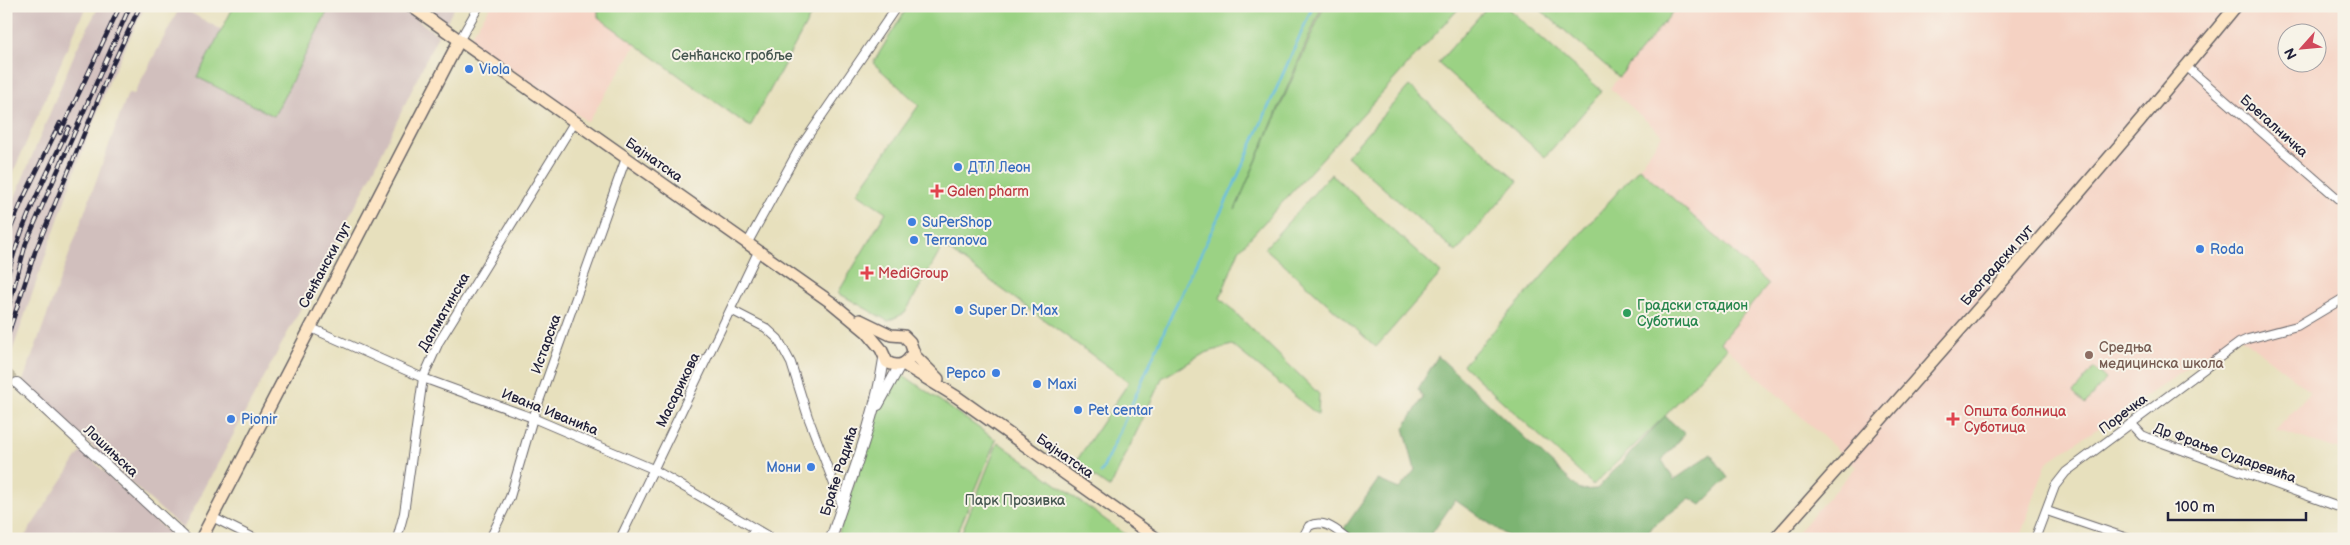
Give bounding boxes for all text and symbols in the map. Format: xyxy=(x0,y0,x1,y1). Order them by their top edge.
north arrow xyxy=(2278,22,2328,72)
text: N xyxy=(2281,45,2301,62)
park label: Сенћанско гробље xyxy=(671,47,793,64)
place label: Viola xyxy=(479,61,510,78)
marker: Viola xyxy=(463,63,475,75)
street label: Брегалничка xyxy=(2237,91,2312,161)
street label: Бајнатска xyxy=(622,134,686,186)
place label: ДТЛ Леон xyxy=(968,159,1031,176)
marker: ДТЛ Леон xyxy=(952,161,964,173)
place label: Galen pharm xyxy=(947,183,1029,200)
marker: Galen pharm xyxy=(931,185,943,197)
place label: SuPerShop xyxy=(922,214,992,231)
marker: SuPerShop xyxy=(906,216,918,228)
street label: Сенћански пут xyxy=(295,218,355,311)
street label: Београдски пут xyxy=(1957,221,2037,309)
place label: Terranova xyxy=(924,232,987,249)
marker: Terranova xyxy=(908,234,920,246)
place label: Roda xyxy=(2210,241,2244,258)
marker: Roda xyxy=(2194,243,2206,255)
place label: MediGroup xyxy=(878,265,949,282)
marker: MediGroup xyxy=(860,266,874,280)
street label: Далматинска xyxy=(415,269,474,354)
place label: Градски стадион Суботица xyxy=(1637,297,1748,330)
place label: Super Dr. Max xyxy=(969,302,1059,319)
marker: Super Dr. Max xyxy=(953,304,965,316)
marker: Градски стадион Суботица xyxy=(1621,307,1633,319)
street label: Истарска xyxy=(527,311,565,376)
place label: Средња медицинска школа xyxy=(2099,339,2225,372)
street label: Масарикова xyxy=(653,349,704,430)
marker: Средња медицинска школа xyxy=(2083,349,2095,361)
place label: Pepco xyxy=(946,365,986,382)
marker: Pepco xyxy=(990,367,1002,379)
place label: Maxi xyxy=(1047,376,1077,393)
marker: Maxi xyxy=(1031,378,1043,390)
street label: Ивана Иванића xyxy=(499,385,602,439)
street label: Поречка xyxy=(2095,390,2151,438)
place label: Pet centar xyxy=(1088,402,1154,419)
place label: Општа болница Суботица xyxy=(1964,403,2067,436)
marker: Pet centar xyxy=(1072,404,1084,416)
place label: Pionir xyxy=(241,411,278,428)
marker: Општа болница Суботица xyxy=(1946,412,1960,426)
marker: Pionir xyxy=(225,413,237,425)
street label: Др Фрање Сударевића xyxy=(2152,419,2299,487)
street label: Лошињска xyxy=(80,421,142,481)
street label: Браће Радића xyxy=(817,423,862,518)
street label: Бајнатска xyxy=(1033,430,1097,482)
place label: Мони xyxy=(766,459,801,476)
marker: Мони xyxy=(805,461,817,473)
scale bar xyxy=(2168,490,2305,522)
park label: Парк Прозивка xyxy=(965,492,1066,509)
text: 100 m xyxy=(2175,498,2215,517)

